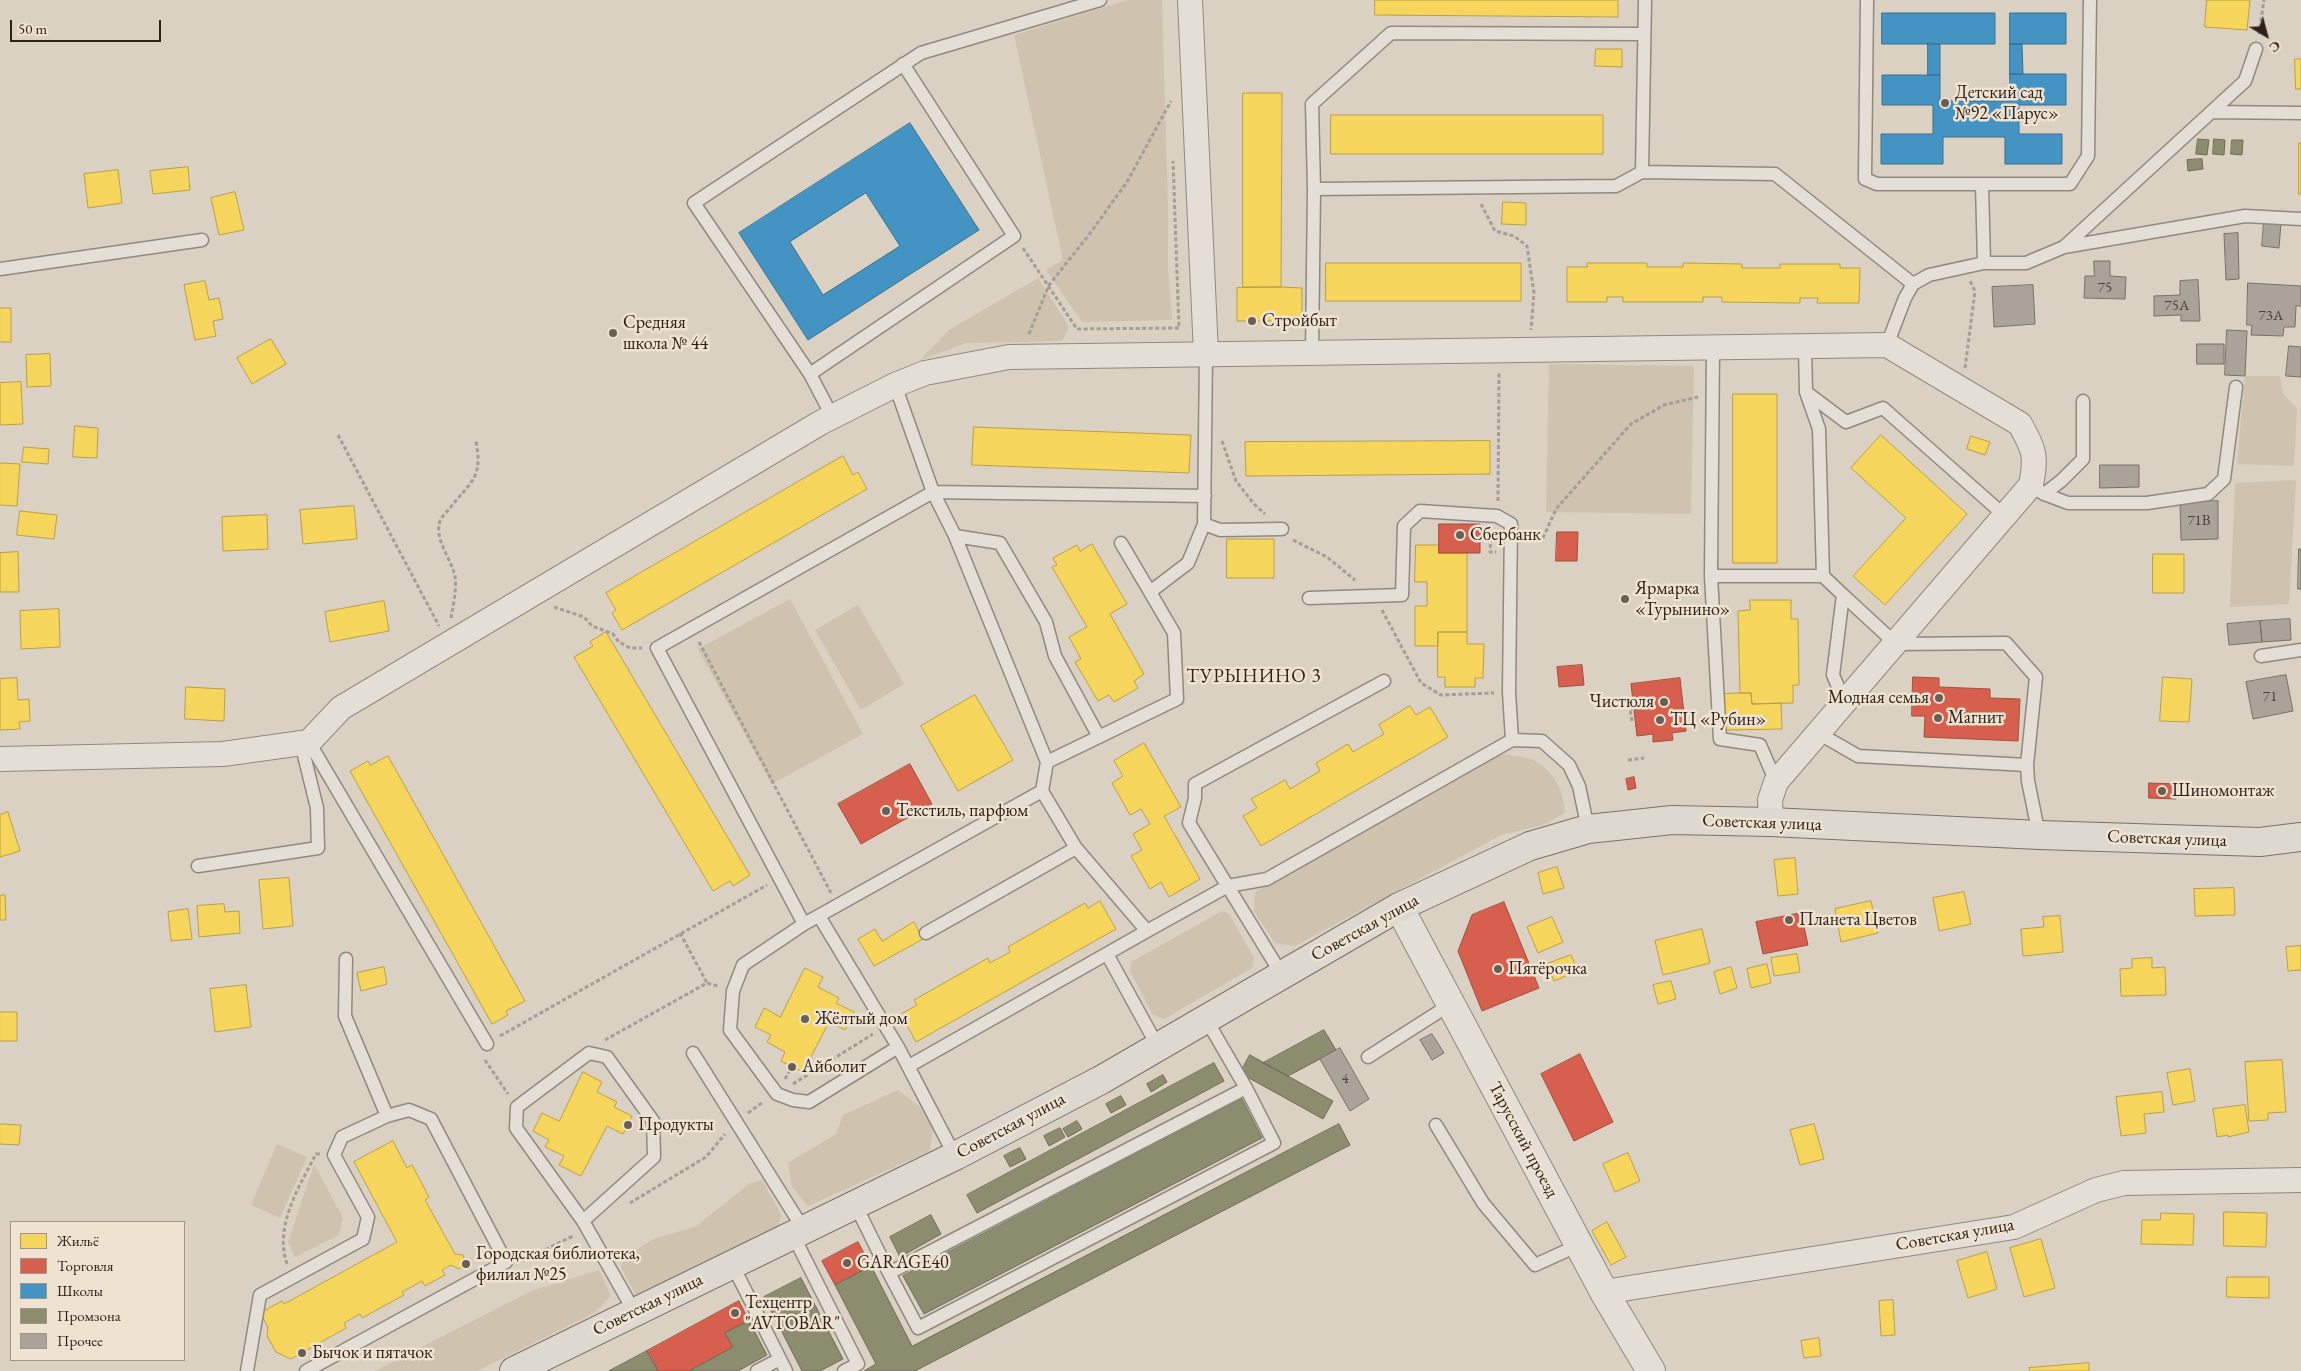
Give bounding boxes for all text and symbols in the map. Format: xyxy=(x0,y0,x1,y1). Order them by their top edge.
scale bar xyxy=(12,10,164,42)
north arrow xyxy=(2241,10,2291,60)
text: 50 m xyxy=(18,19,47,38)
text: С xyxy=(2266,37,2284,57)
place label: Детский сад №92 «Парус» xyxy=(1955,82,2059,125)
marker: Детский сад №92 «Парус» xyxy=(1939,97,1951,109)
house number: 75 xyxy=(2098,279,2112,297)
house number: 75А xyxy=(2165,297,2189,315)
house number: 73А xyxy=(2259,307,2283,325)
place label: Стройбыт xyxy=(1262,310,1337,332)
place label: Средняя школа № 44 xyxy=(623,312,708,354)
marker: Стройбыт xyxy=(1246,315,1258,327)
marker: Средняя школа № 44 xyxy=(607,327,619,339)
house number: 71В xyxy=(2187,512,2211,530)
place label: Сбербанк xyxy=(1470,524,1541,546)
marker: Сбербанк xyxy=(1454,529,1466,541)
place label: Ярмарка «Турынино» xyxy=(1635,578,1730,620)
marker: Ярмарка «Турынино» xyxy=(1619,593,1631,605)
district label: ТУРЫНИНО 3 xyxy=(1185,666,1323,688)
place label: Модная семья xyxy=(1828,687,1929,709)
house number: 71 xyxy=(2263,688,2277,706)
place label: Чистюля xyxy=(1589,691,1654,713)
marker: Модная семья xyxy=(1933,692,1945,704)
marker: Чистюля xyxy=(1658,696,1670,708)
place label: Магнит xyxy=(1948,707,2004,729)
place label: ТЦ «Рубин» xyxy=(1670,709,1766,731)
marker: Магнит xyxy=(1932,712,1944,724)
marker: ТЦ «Рубин» xyxy=(1654,714,1666,726)
place label: Шиномонтаж xyxy=(2172,780,2275,802)
marker: Шиномонтаж xyxy=(2156,785,2168,797)
place label: Текстиль, парфюм xyxy=(896,800,1028,822)
marker: Текстиль, парфюм xyxy=(880,805,892,817)
street label: Советская улица xyxy=(1702,810,1822,836)
street label: Советская улица xyxy=(2107,826,2227,852)
street label: Советская улица xyxy=(1307,889,1423,967)
place label: Планета Цветов xyxy=(1799,909,1917,931)
marker: Планета Цветов xyxy=(1783,914,1795,926)
place label: Пятёрочка xyxy=(1508,958,1587,980)
marker: Пятёрочка xyxy=(1492,963,1504,975)
place label: Жёлтый дом xyxy=(815,1008,908,1030)
marker: Жёлтый дом xyxy=(799,1013,811,1025)
place label: Айболит xyxy=(802,1056,866,1078)
marker: Айболит xyxy=(786,1061,798,1073)
house number: 4 xyxy=(1341,1070,1349,1088)
street label: Тарусский проезд xyxy=(1483,1078,1563,1202)
street label: Советская улица xyxy=(953,1088,1069,1164)
place label: Продукты xyxy=(638,1114,714,1136)
marker: Продукты xyxy=(622,1119,634,1131)
street label: Советская улица xyxy=(1894,1214,2016,1256)
legend xyxy=(10,1221,185,1361)
text: Жильё xyxy=(57,1231,99,1250)
place label: Городская библиотека, филиал №25 xyxy=(476,1243,640,1286)
place label: GARAGE40 xyxy=(857,1252,949,1274)
text: Торговля xyxy=(57,1256,113,1275)
marker: GARAGE40 xyxy=(841,1257,853,1269)
marker: Городская библиотека, филиал №25 xyxy=(460,1258,472,1270)
street label: Советская улица xyxy=(589,1269,707,1341)
text: Школы xyxy=(57,1281,103,1300)
place label: Техцентр "AVTOBAR" xyxy=(745,1292,840,1335)
text: Промзона xyxy=(57,1306,121,1325)
marker: Техцентр "AVTOBAR" xyxy=(729,1307,741,1319)
text: Прочее xyxy=(57,1331,103,1350)
place label: Бычок и пятачок xyxy=(312,1342,433,1364)
marker: Бычок и пятачок xyxy=(296,1347,308,1359)

